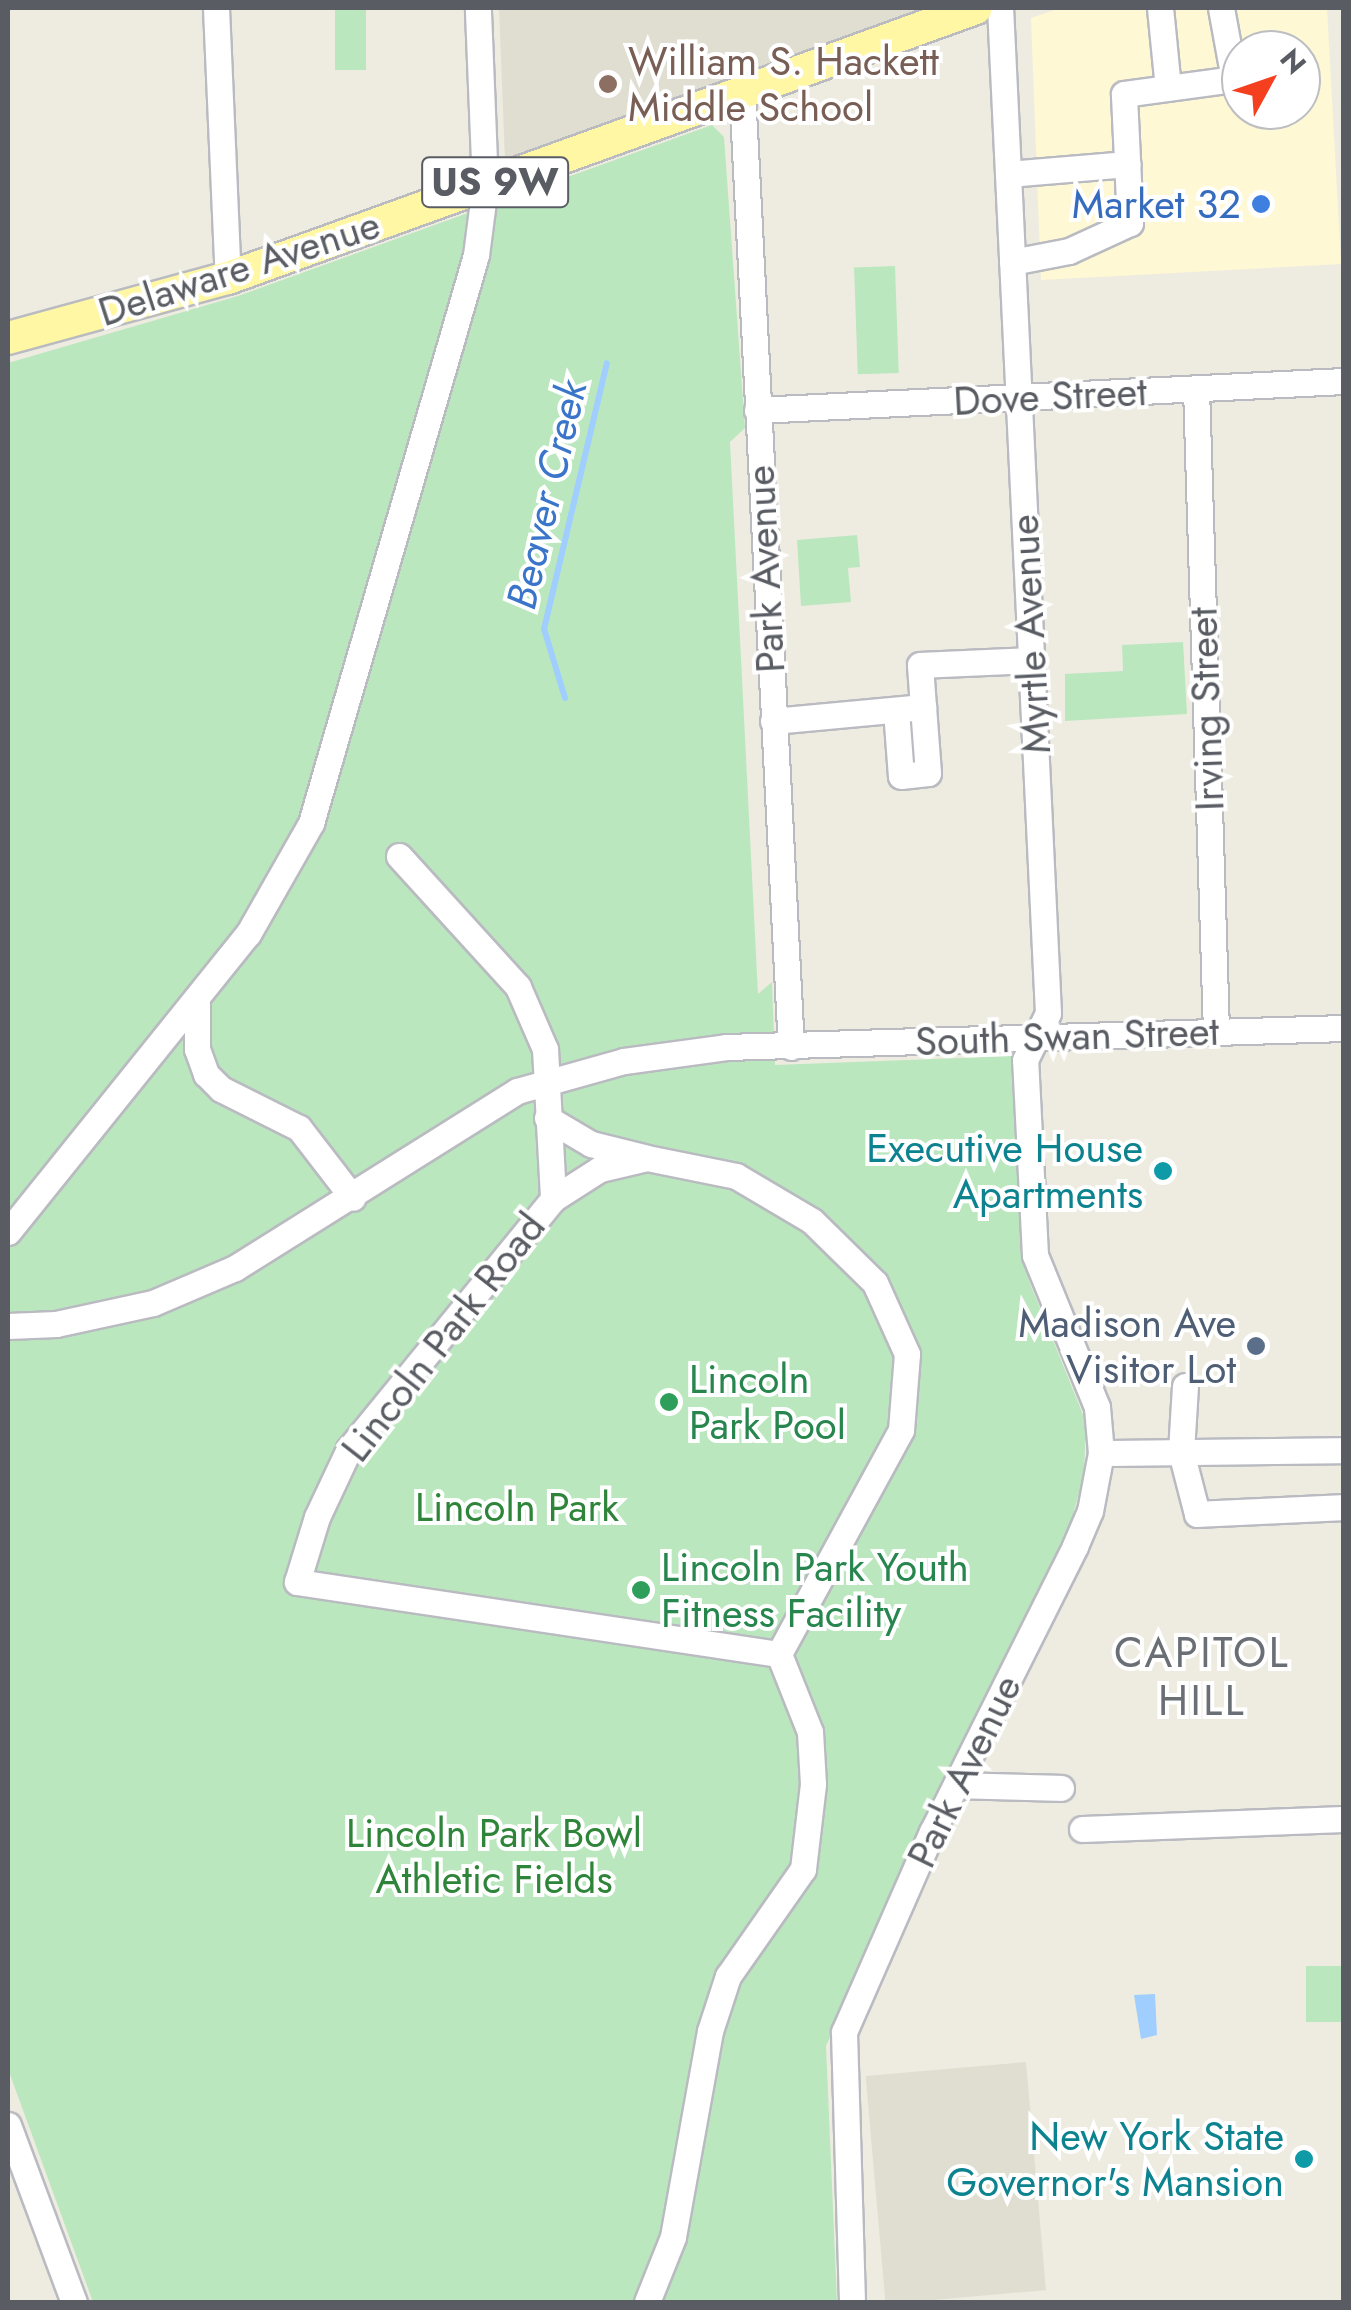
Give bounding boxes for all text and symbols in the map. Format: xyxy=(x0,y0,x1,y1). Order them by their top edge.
north arrow xyxy=(1221,30,1321,130)
place label: William S. Hackett Middle School xyxy=(628,37,939,131)
text: N xyxy=(1270,40,1316,83)
marker: William S. Hackett Middle School xyxy=(597,73,619,95)
road number: US 9W xyxy=(420,149,570,215)
place label: Market 32 xyxy=(1072,180,1241,228)
marker: Market 32 xyxy=(1250,193,1272,215)
street label: Delaware Avenue xyxy=(92,200,386,336)
street label: Dove Street xyxy=(952,367,1148,425)
water label: Beaver Creek xyxy=(496,376,598,614)
street label: Park Avenue xyxy=(736,464,794,674)
street label: Myrtle Avenue xyxy=(1000,513,1060,755)
street label: Irving Street xyxy=(1178,606,1234,812)
street label: South Swan Street xyxy=(914,1007,1220,1065)
place label: Executive House Apartments xyxy=(866,1124,1143,1218)
marker: Executive House Apartments xyxy=(1152,1160,1174,1182)
street label: Lincoln Park Road xyxy=(331,1203,555,1471)
place label: Madison Ave Visitor Lot xyxy=(1018,1299,1236,1393)
marker: Madison Ave Visitor Lot xyxy=(1245,1335,1267,1357)
place label: Lincoln Park Pool xyxy=(689,1355,846,1449)
marker: Lincoln Park Pool xyxy=(658,1391,680,1413)
park label: Lincoln Park xyxy=(415,1483,619,1531)
place label: Lincoln Park Youth Fitness Facility xyxy=(661,1543,969,1637)
marker: Lincoln Park Youth Fitness Facility xyxy=(630,1579,652,1601)
district label: CAPITOL HILL xyxy=(1114,1628,1290,1726)
street label: Park Avenue xyxy=(897,1667,1031,1875)
park label: Lincoln Park Bowl Athletic Fields xyxy=(346,1809,642,1903)
place label: New York State Governor's Mansion xyxy=(946,2112,1284,2206)
marker: New York State Governor's Mansion xyxy=(1293,2148,1315,2170)

